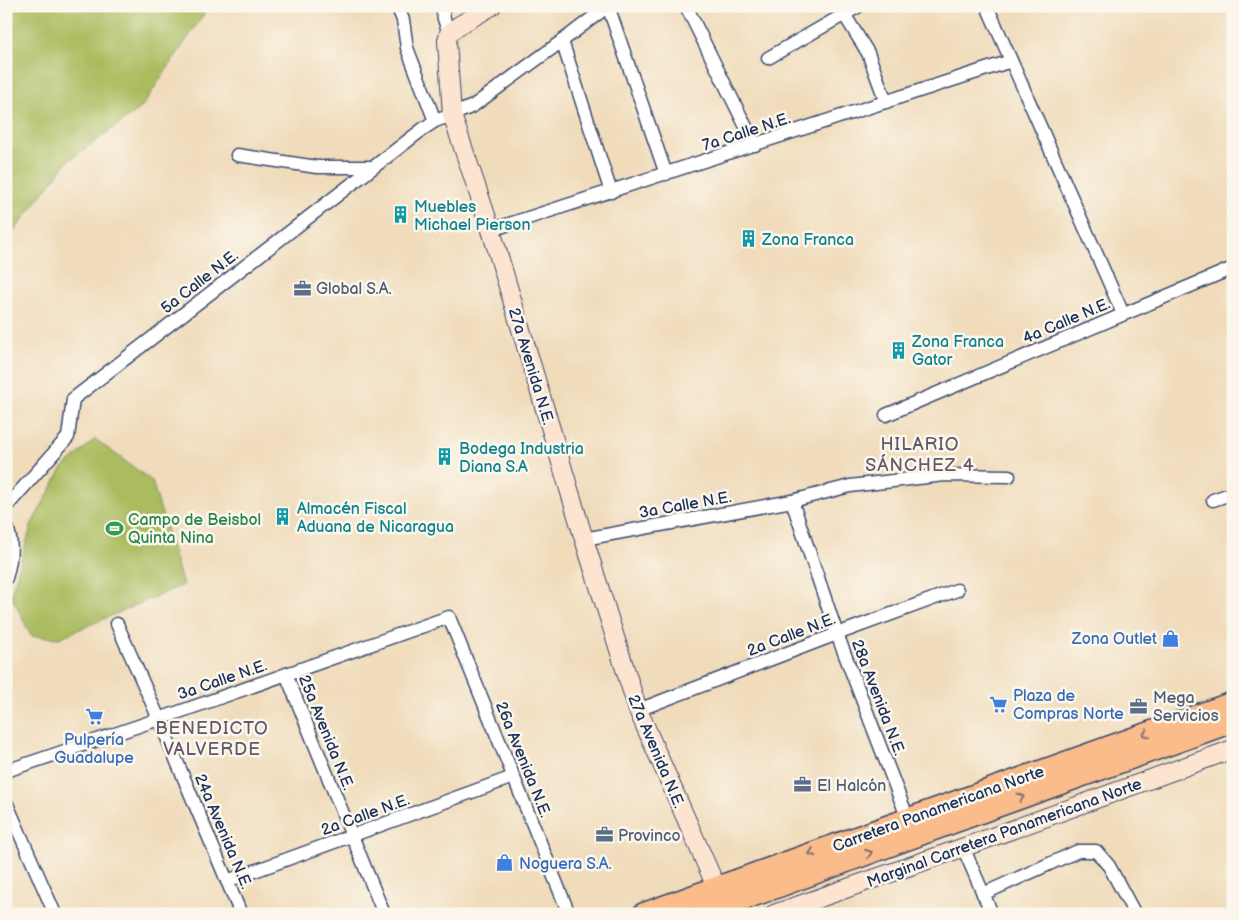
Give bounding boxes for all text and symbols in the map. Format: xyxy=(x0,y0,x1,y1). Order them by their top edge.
street label: 7a Calle N.E. xyxy=(700,109,793,156)
place label: Muebles Michael Pierson xyxy=(414,198,530,235)
building icon: Muebles Michael Pierson xyxy=(390,205,410,225)
building icon: Zona Franca xyxy=(738,229,758,249)
place label: Zona Franca xyxy=(761,231,854,250)
street label: 5a Calle N.E. xyxy=(158,246,242,318)
office icon: Global S.A. xyxy=(292,278,312,298)
place label: Global S.A. xyxy=(316,280,392,299)
street label: 4a Calle N.E. xyxy=(1020,294,1113,348)
street label: 27a Avenida N.E. xyxy=(504,306,557,427)
place label: Zona Franca Gator xyxy=(911,333,1004,370)
building icon: Zona Franca Gator xyxy=(888,340,908,360)
district label: HILARIO SÁNCHEZ 4 xyxy=(865,434,975,476)
place label: Bodega Industria Diana S.A xyxy=(459,440,584,477)
building icon: Bodega Industria Diana S.A xyxy=(435,447,455,467)
street label: 3a Calle N.E. xyxy=(638,488,733,523)
place label: Almacén Fiscal Aduana de Nicaragua xyxy=(297,500,454,537)
building icon: Almacén Fiscal Aduana de Nicaragua xyxy=(273,507,293,527)
place label: Campo de Beisbol Quinta Nina xyxy=(128,511,261,548)
sports icon: Campo de Beisbol Quinta Nina xyxy=(104,518,124,538)
street label: 2a Calle N.E. xyxy=(745,610,838,661)
shop icon: Zona Outlet xyxy=(1161,628,1181,648)
place label: Zona Outlet xyxy=(1071,630,1157,649)
street label: 28a Avenida N.E. xyxy=(847,637,908,758)
street label: 3a Calle N.E. xyxy=(175,656,270,705)
street label: 25a Avenida N.E. xyxy=(294,672,357,793)
place label: Plaza de Compras Norte xyxy=(1013,687,1124,724)
place label: Mega Servicios xyxy=(1153,689,1219,726)
street label: 27a Avenida N.E. xyxy=(623,692,688,811)
supermarket icon: Plaza de Compras Norte xyxy=(989,694,1009,714)
office icon: Mega Servicios xyxy=(1129,696,1149,716)
street label: 26a Avenida N.E. xyxy=(491,699,554,820)
supermarket icon: Pulpería Guadalupe xyxy=(84,707,104,727)
district label: BENEDICTO VALVERDE xyxy=(155,718,269,760)
one-way arrow xyxy=(1142,728,1151,738)
place label: Pulpería Guadalupe xyxy=(54,731,134,768)
street label: Carretera Panamericana Norte xyxy=(830,762,1047,857)
street label: 24a Avenida N.E. xyxy=(190,771,255,892)
office icon: El Halcón xyxy=(793,775,813,795)
street label: Marginal Carretera Panamericana Norte xyxy=(865,775,1145,892)
place label: El Halcón xyxy=(817,777,886,796)
street label: 2a Calle N.E. xyxy=(319,791,412,840)
one-way arrow xyxy=(1017,793,1025,803)
office icon: Provinco xyxy=(594,825,614,845)
place label: Provinco xyxy=(618,827,681,846)
one-way arrow xyxy=(808,847,816,857)
one-way arrow xyxy=(864,849,873,859)
shop icon: Noguera S.A. xyxy=(495,853,515,873)
place label: Noguera S.A. xyxy=(519,855,612,874)

